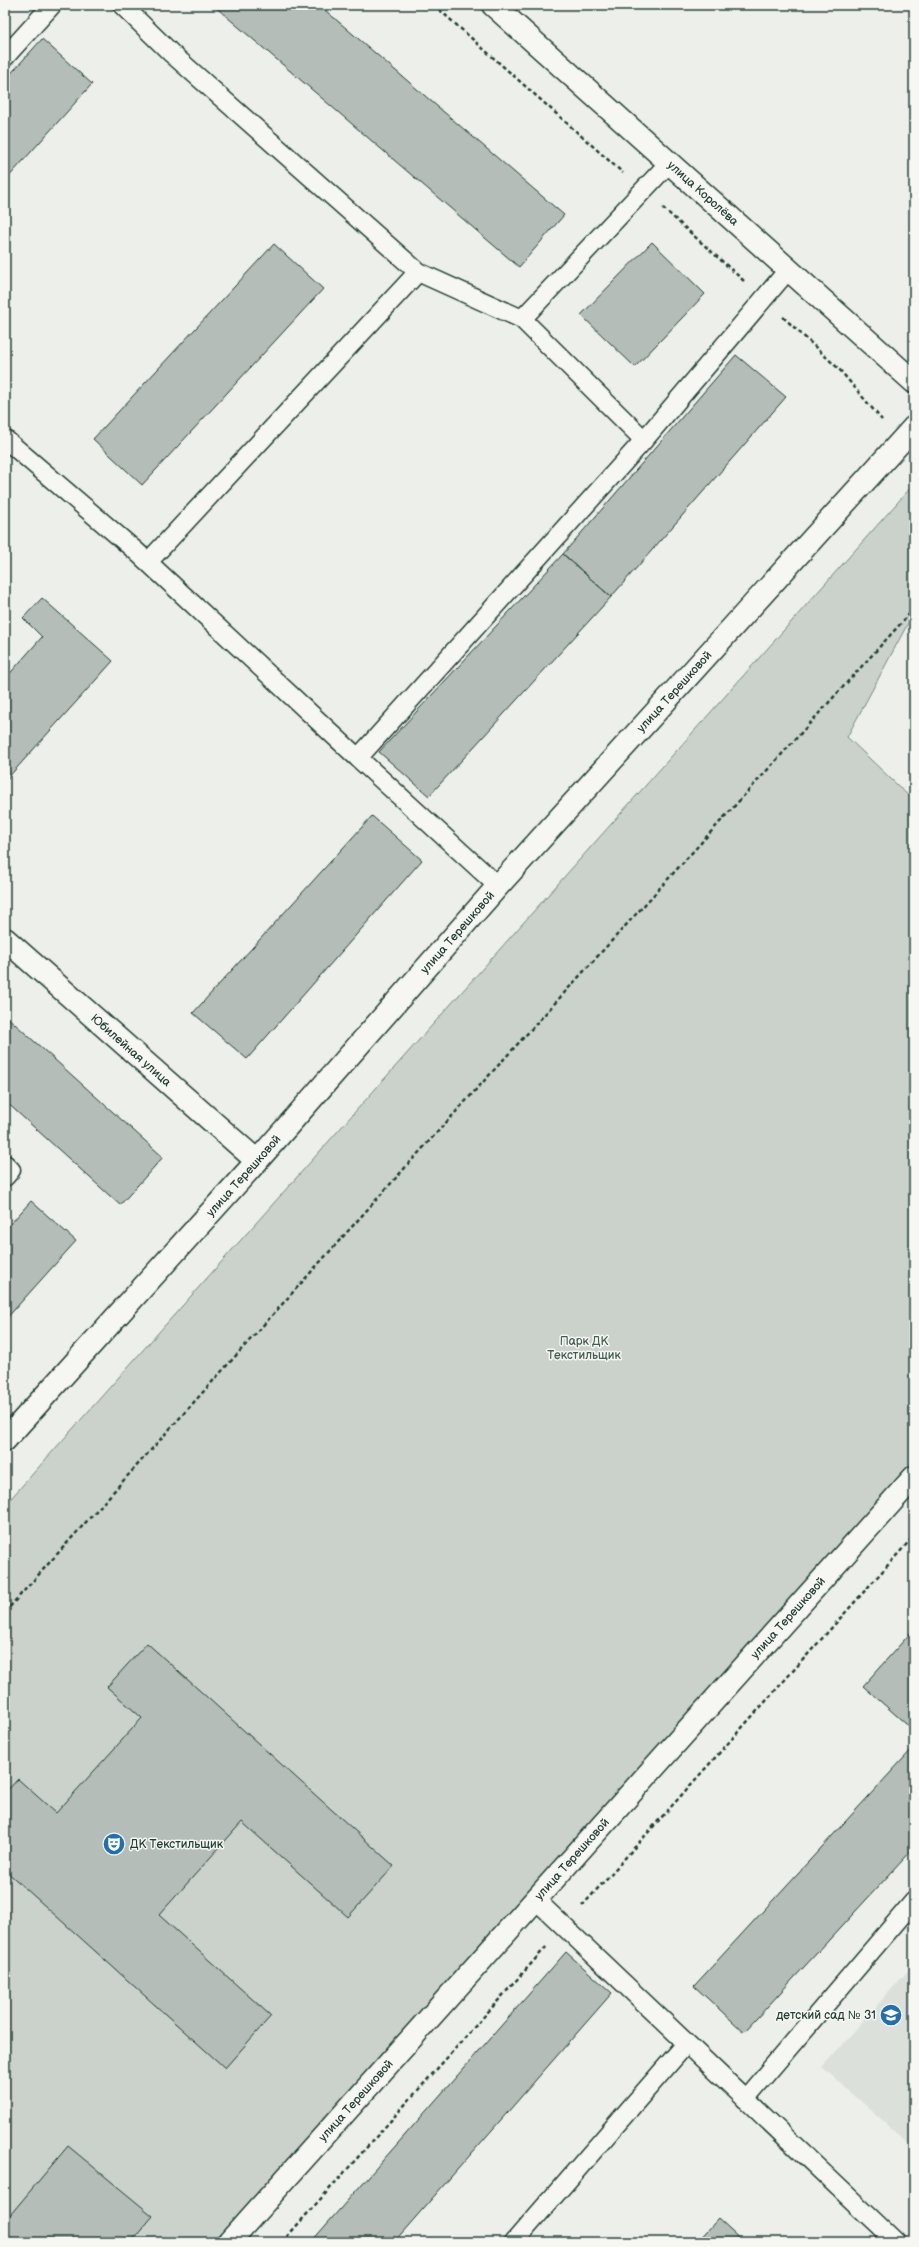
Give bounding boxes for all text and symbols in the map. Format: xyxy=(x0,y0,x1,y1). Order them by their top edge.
street label: улица Королёва xyxy=(664,157,742,229)
street label: улица Терешковой xyxy=(633,648,715,735)
street label: улица Терешковой xyxy=(417,888,498,977)
street label: Юбилейная улица xyxy=(88,1011,174,1090)
street label: улица Терешковой xyxy=(203,1132,284,1220)
park label: Парк ДК Текстильщик xyxy=(547,1334,621,1363)
street label: улица Терешковой xyxy=(747,1574,829,1662)
street label: улица Терешковой xyxy=(531,1815,613,1903)
theatre icon: ДК Текстильщик xyxy=(101,1831,127,1857)
place label: ДК Текстильщик xyxy=(130,1837,224,1852)
school or university icon: детский сад № 31 xyxy=(878,2002,904,2028)
place label: детский сад № 31 xyxy=(776,2008,876,2023)
street label: улица Терешковой xyxy=(315,2056,396,2144)

